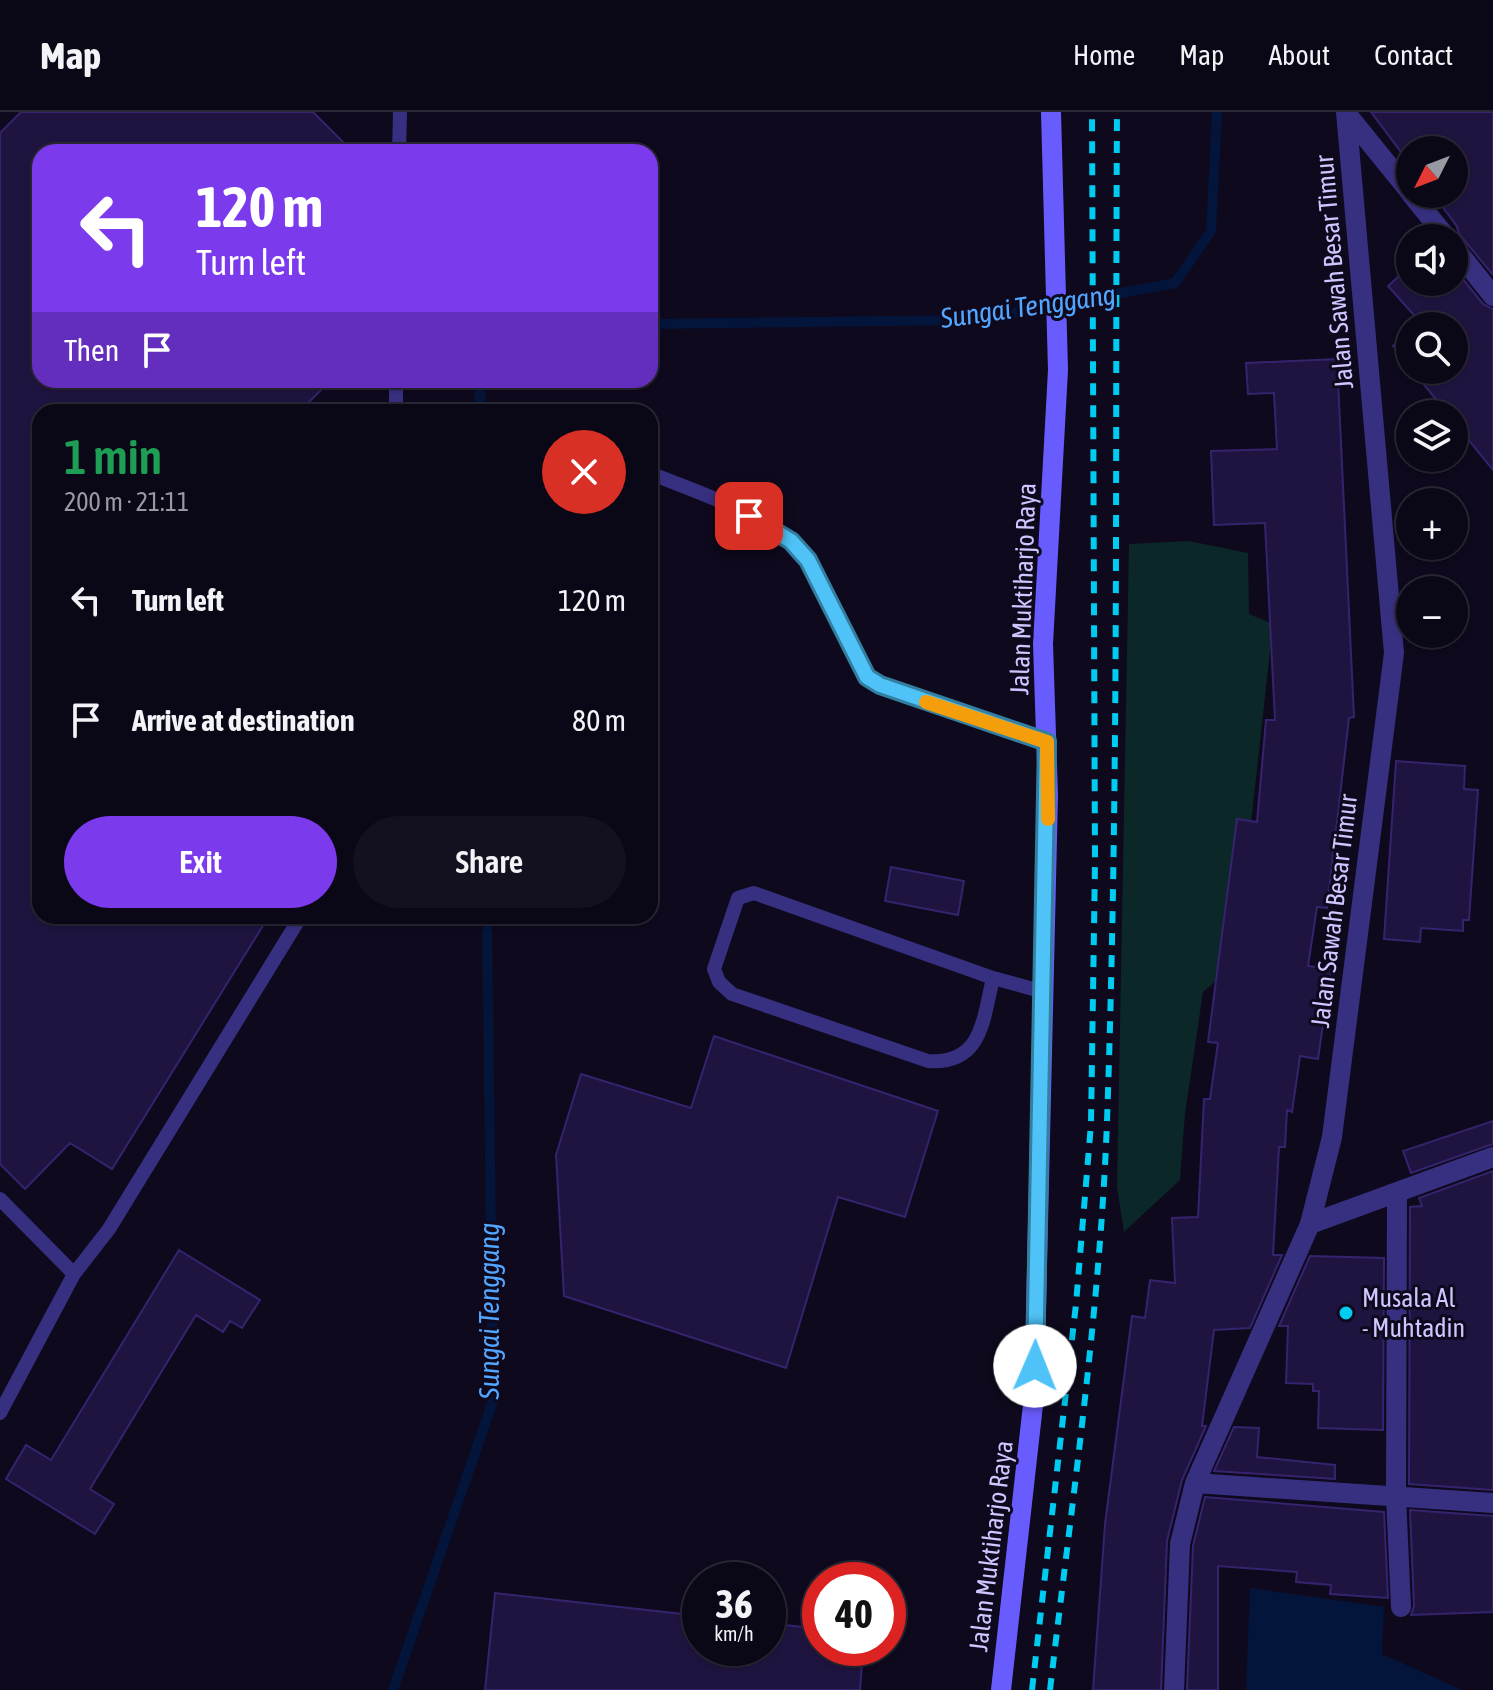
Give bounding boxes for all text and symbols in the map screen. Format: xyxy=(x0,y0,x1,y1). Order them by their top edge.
text: Map xyxy=(40,34,101,77)
text: Home xyxy=(1073,39,1135,71)
text: Map xyxy=(1179,39,1224,71)
text: About xyxy=(1268,39,1330,71)
text: Contact xyxy=(1374,39,1453,71)
north arrow xyxy=(1396,136,1468,208)
map controls xyxy=(1396,136,1468,648)
street label: Jalan Sawah Besar Timur xyxy=(1309,154,1359,390)
text: 120 m xyxy=(196,175,323,239)
icon: left xyxy=(64,176,168,280)
button: sound xyxy=(1396,224,1468,296)
text: Turn left xyxy=(196,241,306,283)
water label: Sungai Tenggang xyxy=(937,278,1118,334)
button: search xyxy=(1396,312,1468,384)
icon: arrive xyxy=(135,328,179,372)
text: Then xyxy=(64,333,119,367)
button: layers xyxy=(1396,400,1468,472)
text: 1 min xyxy=(64,429,162,484)
button: close xyxy=(542,430,626,514)
pin xyxy=(715,482,783,550)
street label: Jalan Muktiharjo Raya xyxy=(1004,482,1042,696)
text: 200 m · 21:11 xyxy=(64,487,189,517)
button: + xyxy=(1396,488,1468,560)
icon: arrive xyxy=(727,494,771,538)
button: − xyxy=(1396,576,1468,648)
icon: left xyxy=(64,578,108,622)
text: Turn left xyxy=(132,583,224,617)
text: 120 m xyxy=(558,583,626,617)
icon: arrive xyxy=(64,698,108,742)
text: Arrive at destination xyxy=(132,703,354,737)
text: 80 m xyxy=(572,703,626,737)
street label: Jalan Sawah Besar Timur xyxy=(1305,792,1363,1029)
button: Exit xyxy=(64,816,337,908)
button: Share xyxy=(353,816,626,908)
water label: Sungai Tenggang xyxy=(473,1223,505,1400)
place label: Musala Al - Muhtadin xyxy=(1362,1283,1465,1343)
marker: Musala Al - Muhtadin xyxy=(1337,1304,1355,1322)
position arrow xyxy=(993,1324,1077,1408)
street label: Jalan Muktiharjo Raya xyxy=(963,1439,1019,1653)
speed limit sign: 40 xyxy=(802,1562,906,1666)
text: 36 xyxy=(715,1581,753,1626)
text: km/h xyxy=(714,1622,754,1645)

